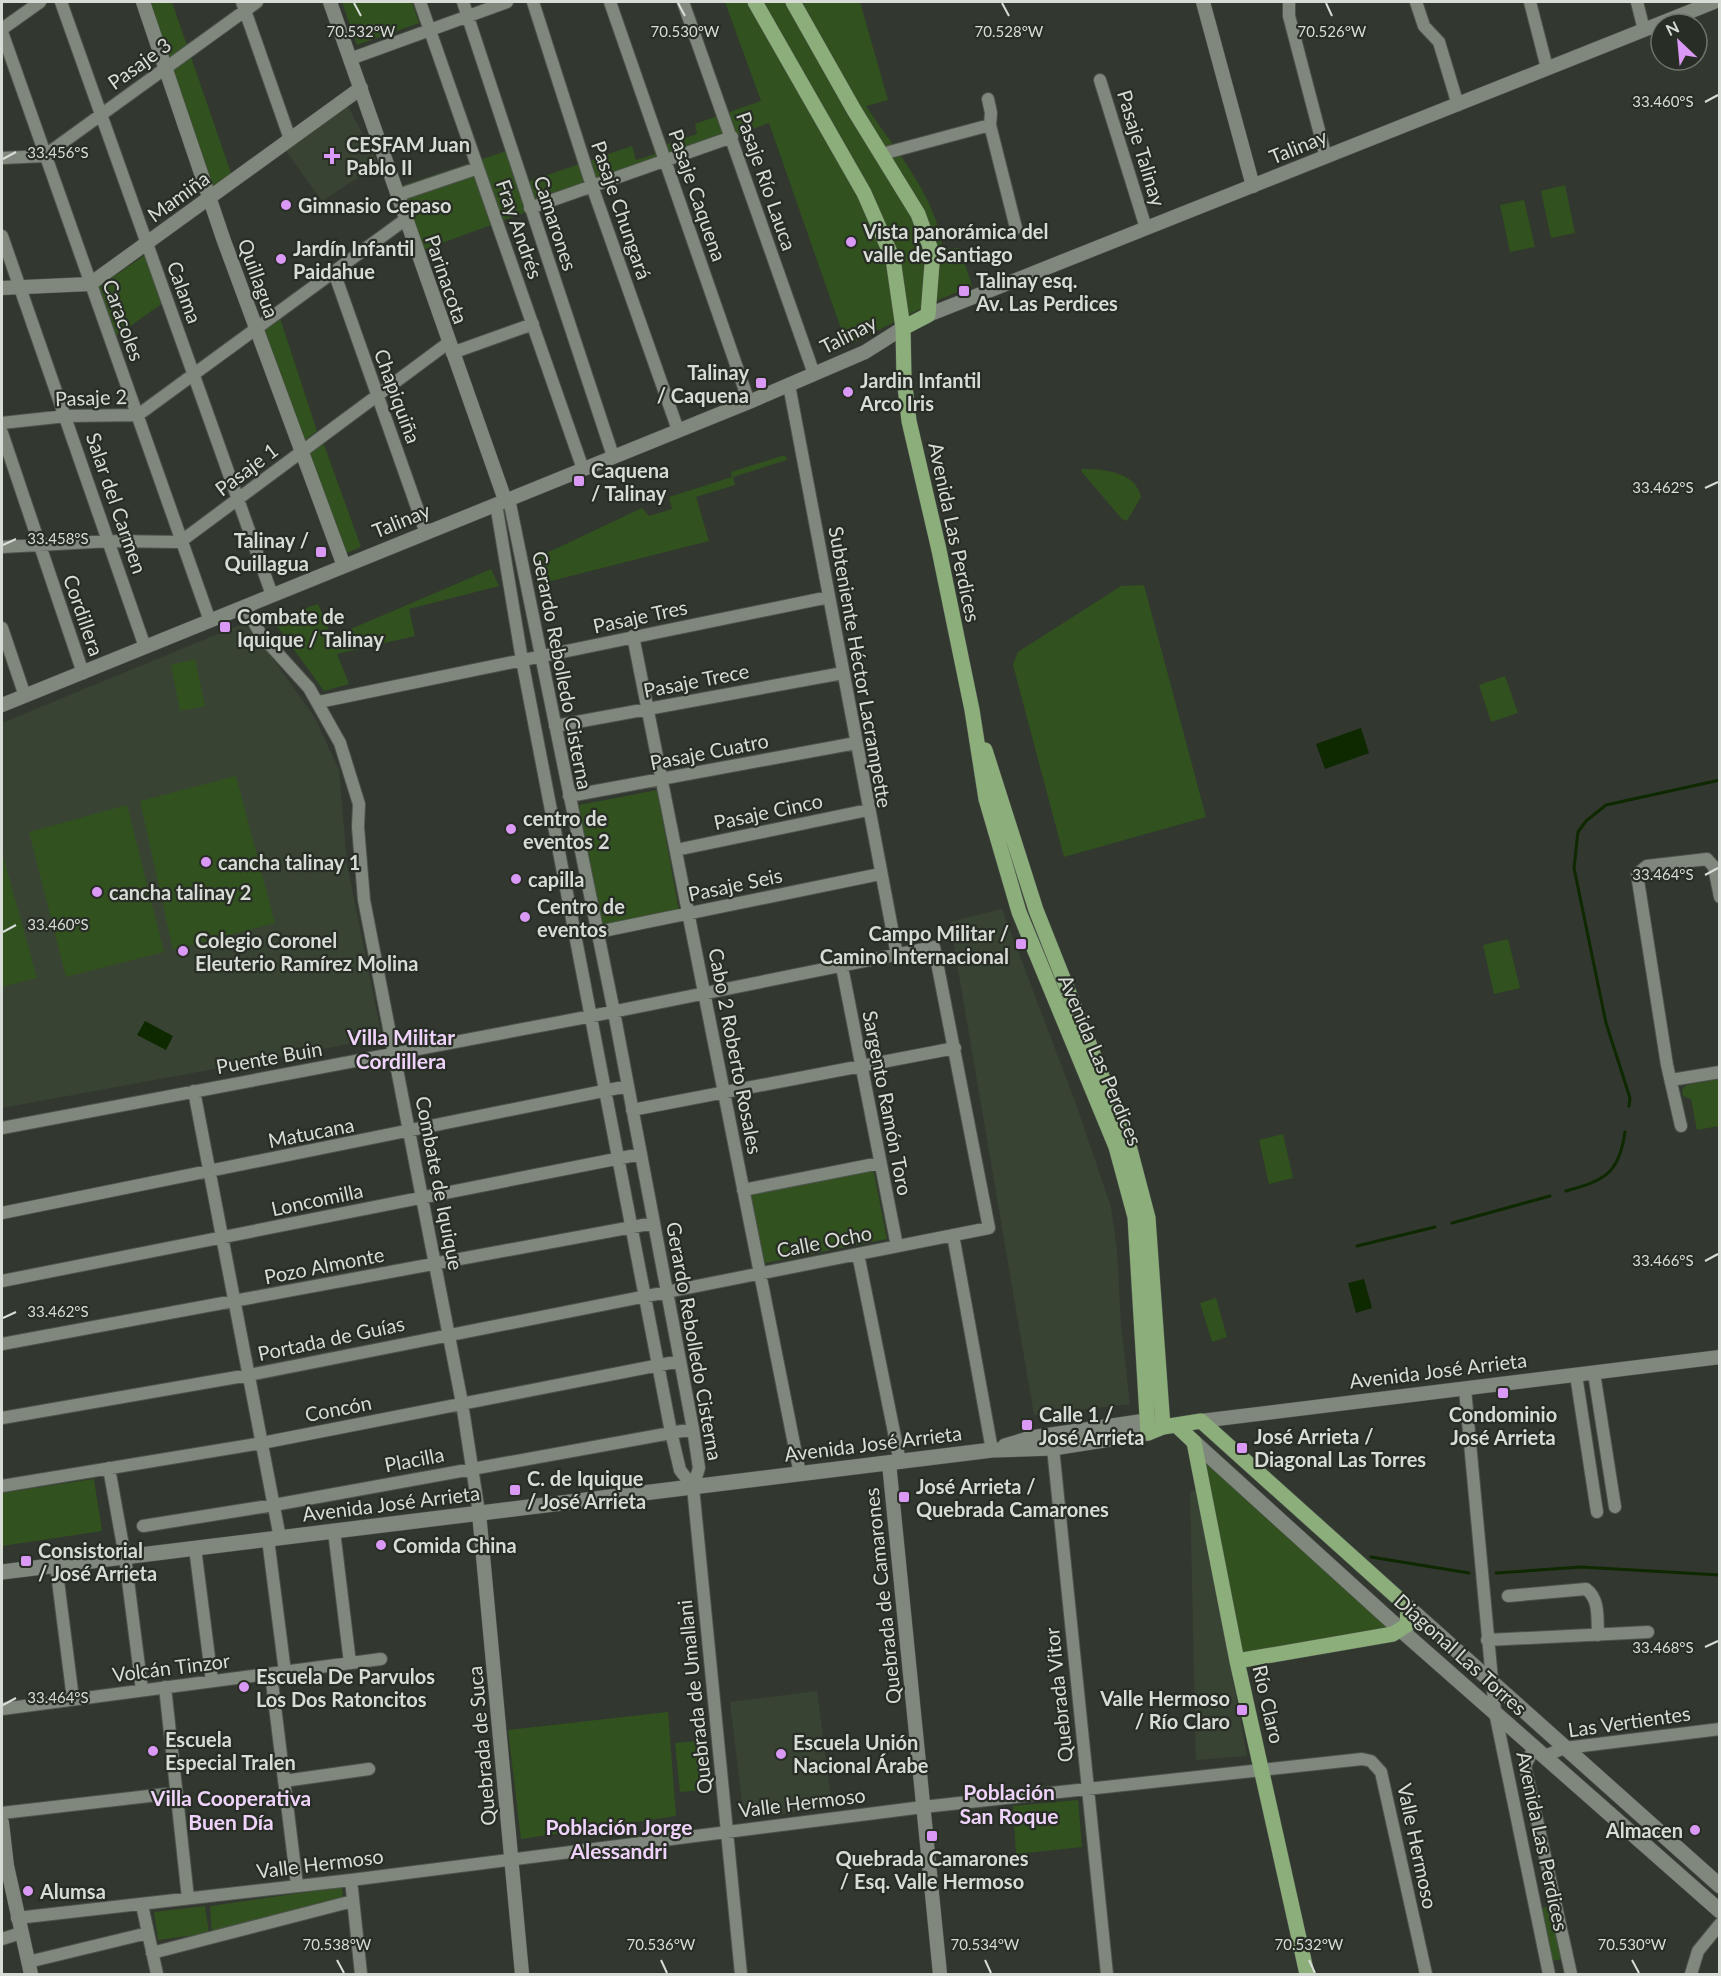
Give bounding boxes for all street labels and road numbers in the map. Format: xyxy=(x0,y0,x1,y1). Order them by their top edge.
street label: Pasaje 3 xyxy=(103,32,175,94)
street label: Pasaje Talinay xyxy=(1113,87,1171,210)
street label: Pasaje Río Lauca xyxy=(732,108,802,254)
street label: Talinay xyxy=(1266,123,1331,168)
street label: Pasaje Caquena xyxy=(664,126,732,264)
street label: Pasaje Chungará xyxy=(587,138,657,282)
street label: Mamiña xyxy=(142,166,214,226)
street label: Camarones xyxy=(529,173,583,273)
street label: Fray Andrés xyxy=(492,176,548,282)
street label: Parinacota xyxy=(421,231,473,327)
street label: Quillagua xyxy=(234,235,284,321)
street label: Calama xyxy=(163,258,207,326)
street label: Caracoles xyxy=(98,276,150,364)
street label: Talinay xyxy=(816,309,881,358)
street label: Chapiquiña xyxy=(370,346,426,446)
street label: Pasaje 2 xyxy=(54,384,128,410)
street label: Salar del Carmen xyxy=(82,429,152,577)
street label: Pasaje 1 xyxy=(210,438,282,500)
street label: Avenida Las Perdices xyxy=(924,440,986,624)
street label: Talinay xyxy=(369,497,434,542)
street label: Subteniente Héctor Lacrampette xyxy=(824,524,898,810)
street label: Gerardo Rebolledo Cisterna xyxy=(528,549,598,791)
street label: Cordillera xyxy=(59,571,109,659)
street label: Pasaje Tres xyxy=(591,594,689,638)
street label: Pasaje Trece xyxy=(641,658,751,702)
street label: Pasaje Cuatro xyxy=(648,728,770,774)
street label: Pasaje Cinco xyxy=(711,788,825,834)
street label: Pasaje Seis xyxy=(686,862,784,906)
street label: Cabo 2 Roberto Rosales xyxy=(704,946,768,1156)
street label: Avenida Las Perdices xyxy=(1054,971,1148,1149)
street label: Sargento Ramón Toro xyxy=(858,1009,918,1197)
street label: Puente Buin xyxy=(214,1036,324,1078)
street label: Combate de Iquique xyxy=(411,1094,469,1272)
street label: Matucana xyxy=(266,1112,356,1152)
street label: Loncomilla xyxy=(269,1178,365,1220)
street label: Gerardo Rebolledo Cisterna xyxy=(662,1220,728,1462)
street label: Calle Ocho xyxy=(774,1220,874,1262)
street label: Pozo Almonte xyxy=(262,1242,386,1288)
street label: Portada de Guías xyxy=(255,1311,407,1365)
street label: Avenida José Arrieta xyxy=(1348,1347,1528,1393)
street label: Concón xyxy=(303,1390,373,1426)
street label: Avenida José Arrieta xyxy=(783,1420,963,1466)
street label: Placilla xyxy=(382,1441,446,1477)
street label: Avenida José Arrieta xyxy=(301,1480,481,1526)
street label: Quebrada de Camarones xyxy=(859,1487,905,1705)
street label: Diagonal Las Torres xyxy=(1390,1588,1532,1720)
street label: Quebrada de Umallani xyxy=(672,1599,716,1795)
street label: Quebrada Vitor xyxy=(1039,1626,1077,1764)
street label: Volcán Tinzor xyxy=(111,1648,232,1686)
street label: Río Claro xyxy=(1248,1662,1290,1746)
street label: Quebrada de Suca xyxy=(462,1665,500,1827)
street label: Las Vertientes xyxy=(1566,1701,1692,1741)
street label: Avenida Las Perdices xyxy=(1512,1749,1574,1933)
street label: Valle Hermoso xyxy=(1393,1781,1443,1911)
street label: Valle Hermoso xyxy=(737,1782,867,1822)
street label: Valle Hermoso xyxy=(255,1843,385,1883)

